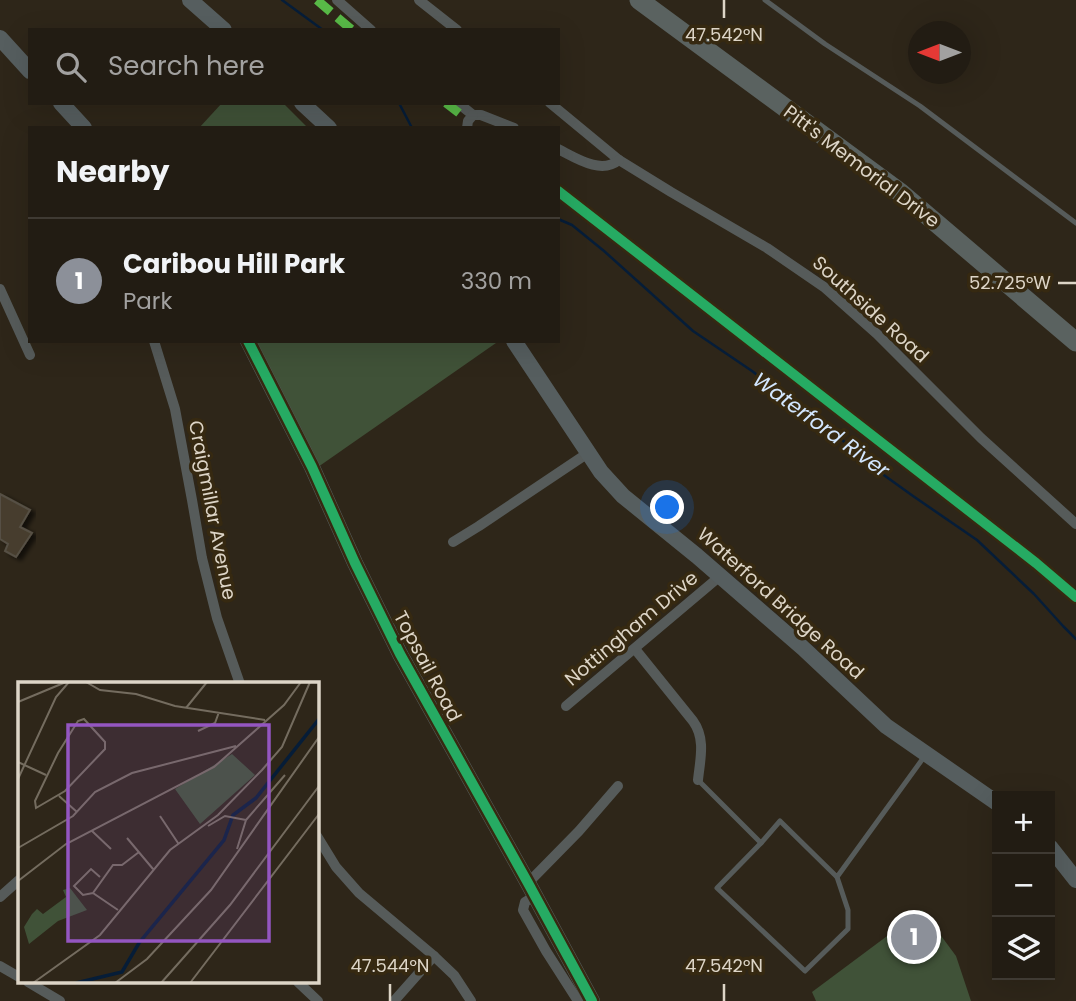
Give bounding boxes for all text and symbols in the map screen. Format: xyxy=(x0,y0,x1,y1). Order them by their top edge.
north arrow xyxy=(908,21,971,84)
text: 47.542°N xyxy=(685,22,763,47)
search box xyxy=(28,28,560,105)
icon: search xyxy=(52,48,90,86)
text: Search here xyxy=(108,48,265,84)
street label: Pitt's Memorial Drive xyxy=(778,99,945,234)
text: Nearby xyxy=(56,150,170,193)
text: Caribou Hill Park xyxy=(123,246,345,282)
street label: Southside Road xyxy=(807,250,935,369)
text: 1 xyxy=(75,265,83,297)
text: 330 m xyxy=(461,265,532,297)
text: 52.725°W xyxy=(969,270,1051,295)
text: Park xyxy=(123,285,172,317)
water label: Waterford River xyxy=(747,365,896,485)
street label: Craigmillar Avenue xyxy=(182,418,243,602)
your location xyxy=(650,490,684,524)
street label: Waterford Bridge Road xyxy=(691,521,870,686)
street label: Nottingham Drive xyxy=(559,565,704,692)
street label: Topsail Road xyxy=(387,606,468,726)
inset map xyxy=(18,682,318,984)
map controls xyxy=(992,791,1055,980)
button: + xyxy=(992,791,1055,854)
button: − xyxy=(992,854,1055,917)
pin: 1 xyxy=(891,911,937,963)
button: layers xyxy=(992,917,1055,980)
text: 47.544°N xyxy=(351,953,429,978)
text: 47.542°N xyxy=(685,953,763,978)

